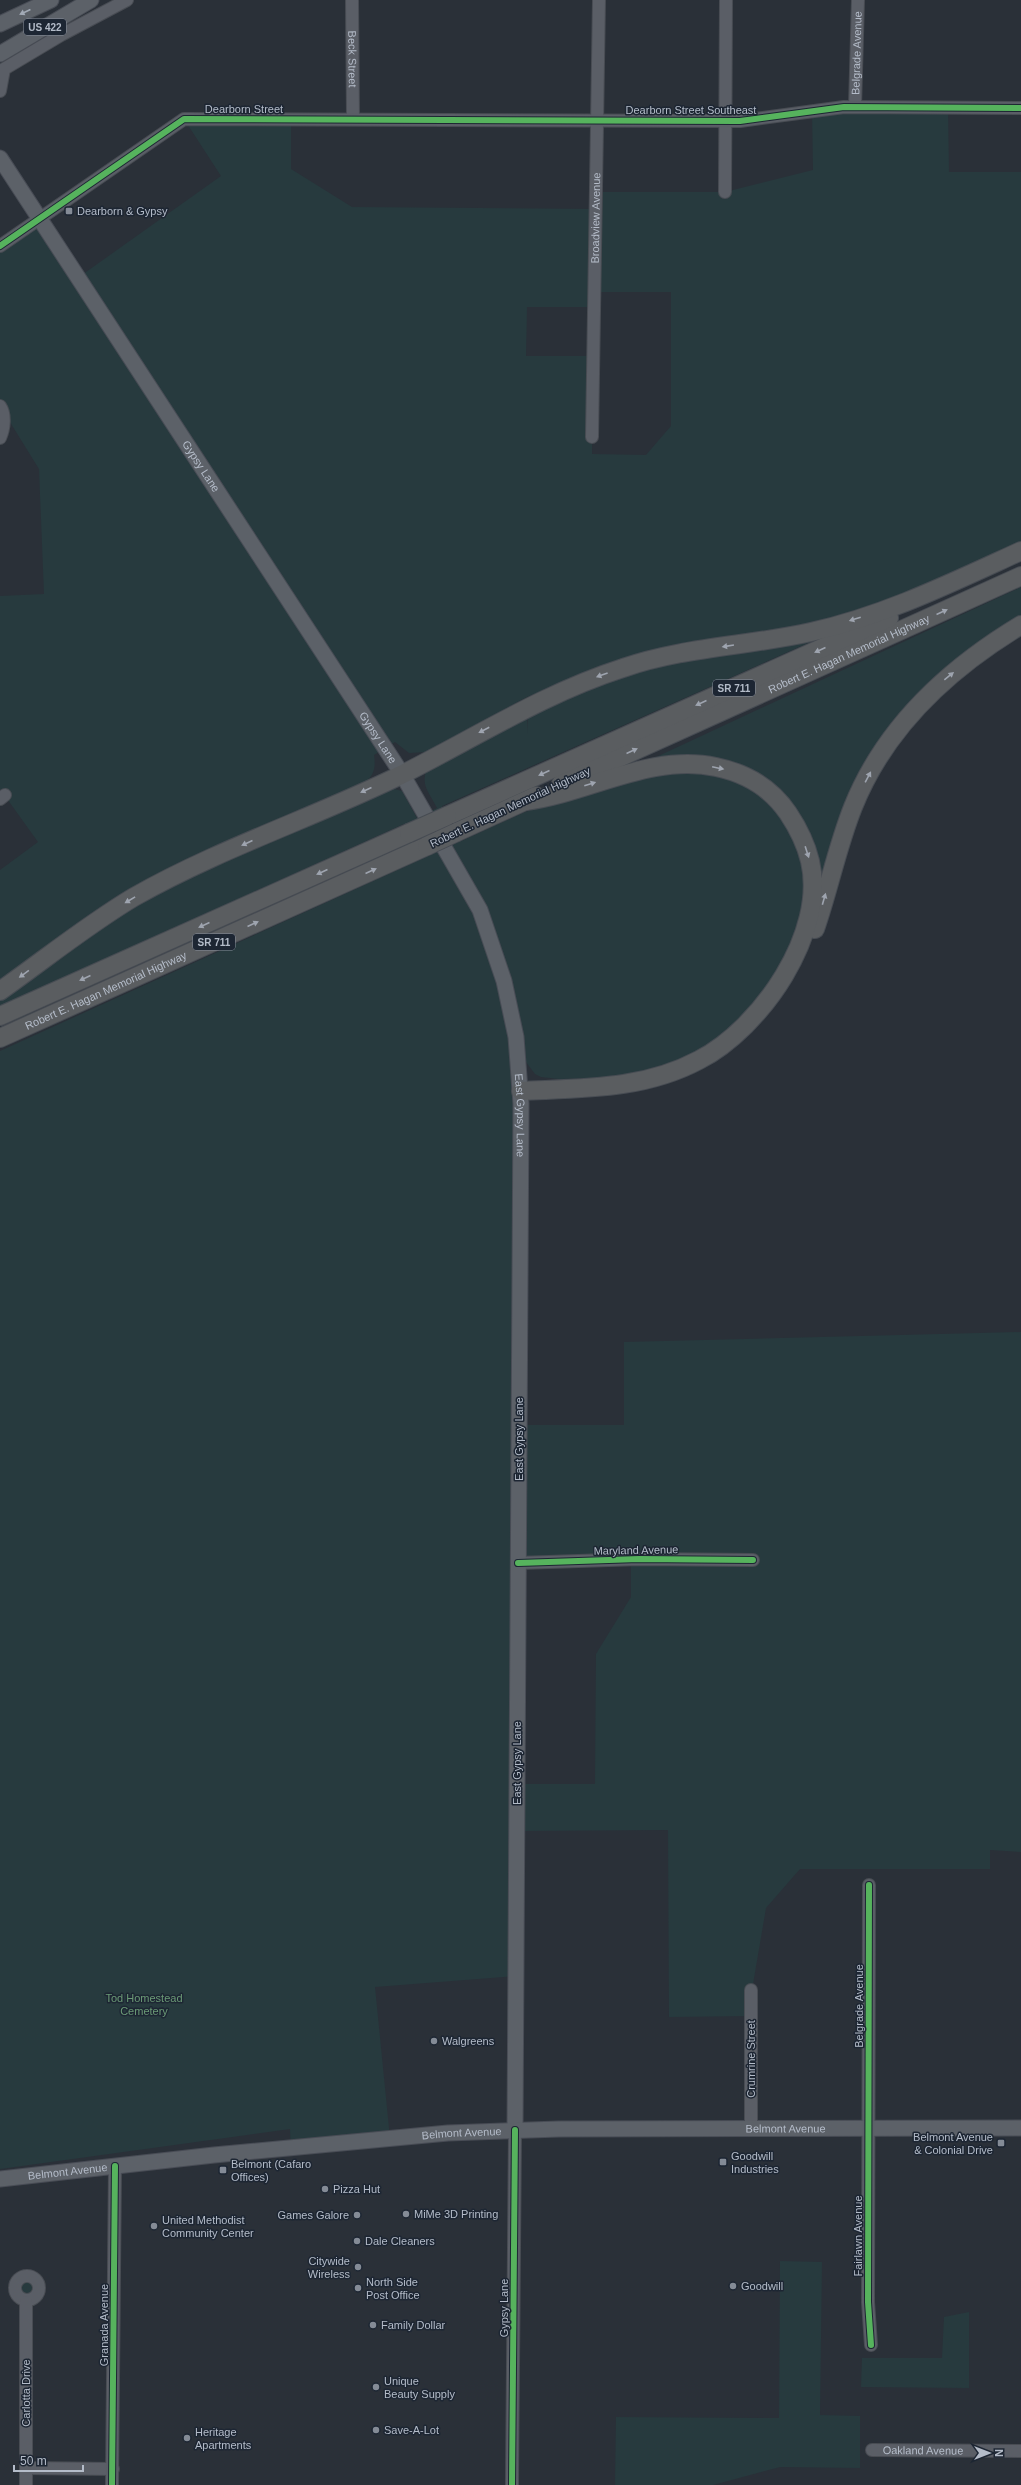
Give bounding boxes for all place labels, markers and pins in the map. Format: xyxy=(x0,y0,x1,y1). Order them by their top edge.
place label: Dearborn & Gypsy xyxy=(77,205,168,217)
marker: Dearborn & Gypsy xyxy=(64,206,74,216)
place label: Walgreens xyxy=(442,2035,495,2047)
marker: Walgreens xyxy=(429,2036,439,2046)
place label: Belmont Avenue & Colonial Drive xyxy=(913,2131,993,2156)
marker: Belmont Avenue & Colonial Drive xyxy=(996,2138,1006,2148)
place label: Goodwill Industries xyxy=(731,2150,779,2175)
marker: Goodwill Industries xyxy=(718,2157,728,2167)
place label: Belmont (Cafaro Offices) xyxy=(231,2158,311,2183)
marker: Belmont (Cafaro Offices) xyxy=(218,2165,228,2175)
place label: Pizza Hut xyxy=(333,2183,380,2195)
marker: Pizza Hut xyxy=(320,2184,330,2194)
place label: MiMe 3D Printing xyxy=(414,2208,498,2220)
place label: Games Galore xyxy=(277,2209,349,2221)
marker: MiMe 3D Printing xyxy=(401,2209,411,2219)
marker: Games Galore xyxy=(352,2210,362,2220)
place label: United Methodist Community Center xyxy=(162,2214,254,2239)
marker: United Methodist Community Center xyxy=(149,2221,159,2231)
place label: Dale Cleaners xyxy=(365,2235,435,2247)
marker: Dale Cleaners xyxy=(352,2236,362,2246)
place label: Citywide Wireless xyxy=(308,2255,350,2280)
marker: Citywide Wireless xyxy=(353,2262,363,2272)
place label: North Side Post Office xyxy=(366,2276,420,2301)
place label: Goodwill xyxy=(741,2280,783,2292)
marker: Goodwill xyxy=(728,2281,738,2291)
marker: North Side Post Office xyxy=(353,2283,363,2293)
place label: Family Dollar xyxy=(381,2319,446,2331)
marker: Family Dollar xyxy=(368,2320,378,2330)
place label: Unique Beauty Supply xyxy=(384,2375,455,2400)
marker: Unique Beauty Supply xyxy=(371,2382,381,2392)
place label: Save-A-Lot xyxy=(384,2424,439,2436)
marker: Save-A-Lot xyxy=(371,2425,381,2435)
place label: Heritage Apartments xyxy=(195,2426,252,2451)
marker: Heritage Apartments xyxy=(182,2433,192,2443)

